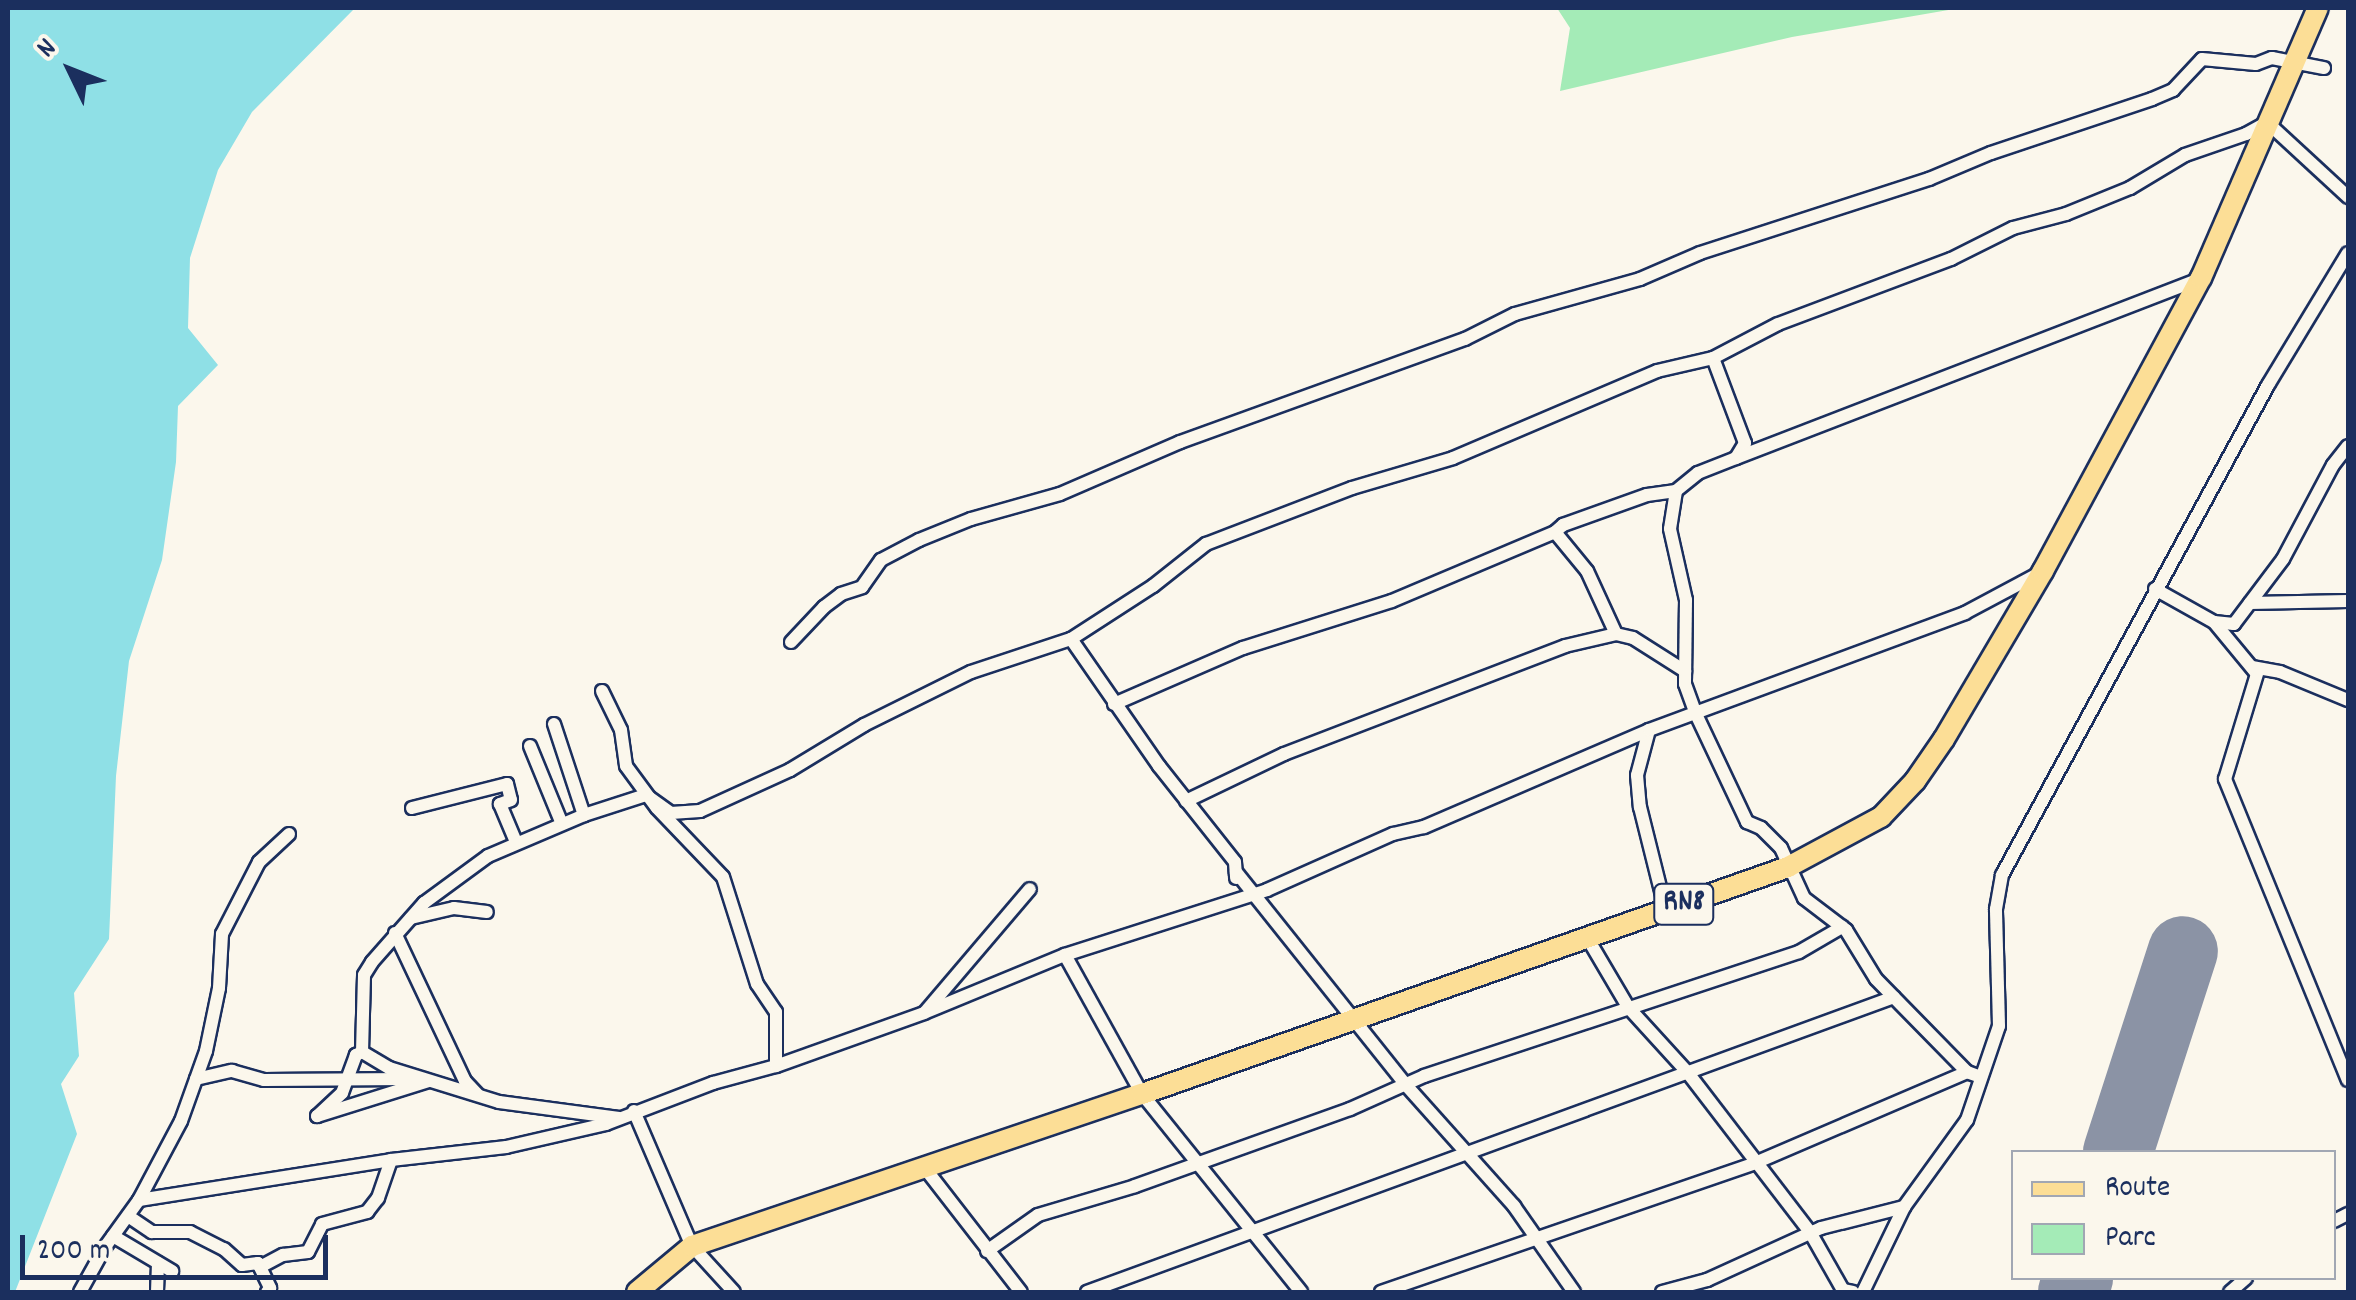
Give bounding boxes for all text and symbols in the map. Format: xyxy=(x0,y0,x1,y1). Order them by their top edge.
north arrow xyxy=(20,20,120,120)
text: N xyxy=(29,31,67,68)
road number: RN8 xyxy=(1652,879,1716,929)
legend xyxy=(2011,1150,2336,1280)
text: Route xyxy=(2105,1168,2170,1211)
scale bar xyxy=(25,1215,332,1277)
text: Parc xyxy=(2105,1218,2156,1261)
text: 200 m xyxy=(37,1231,110,1274)

